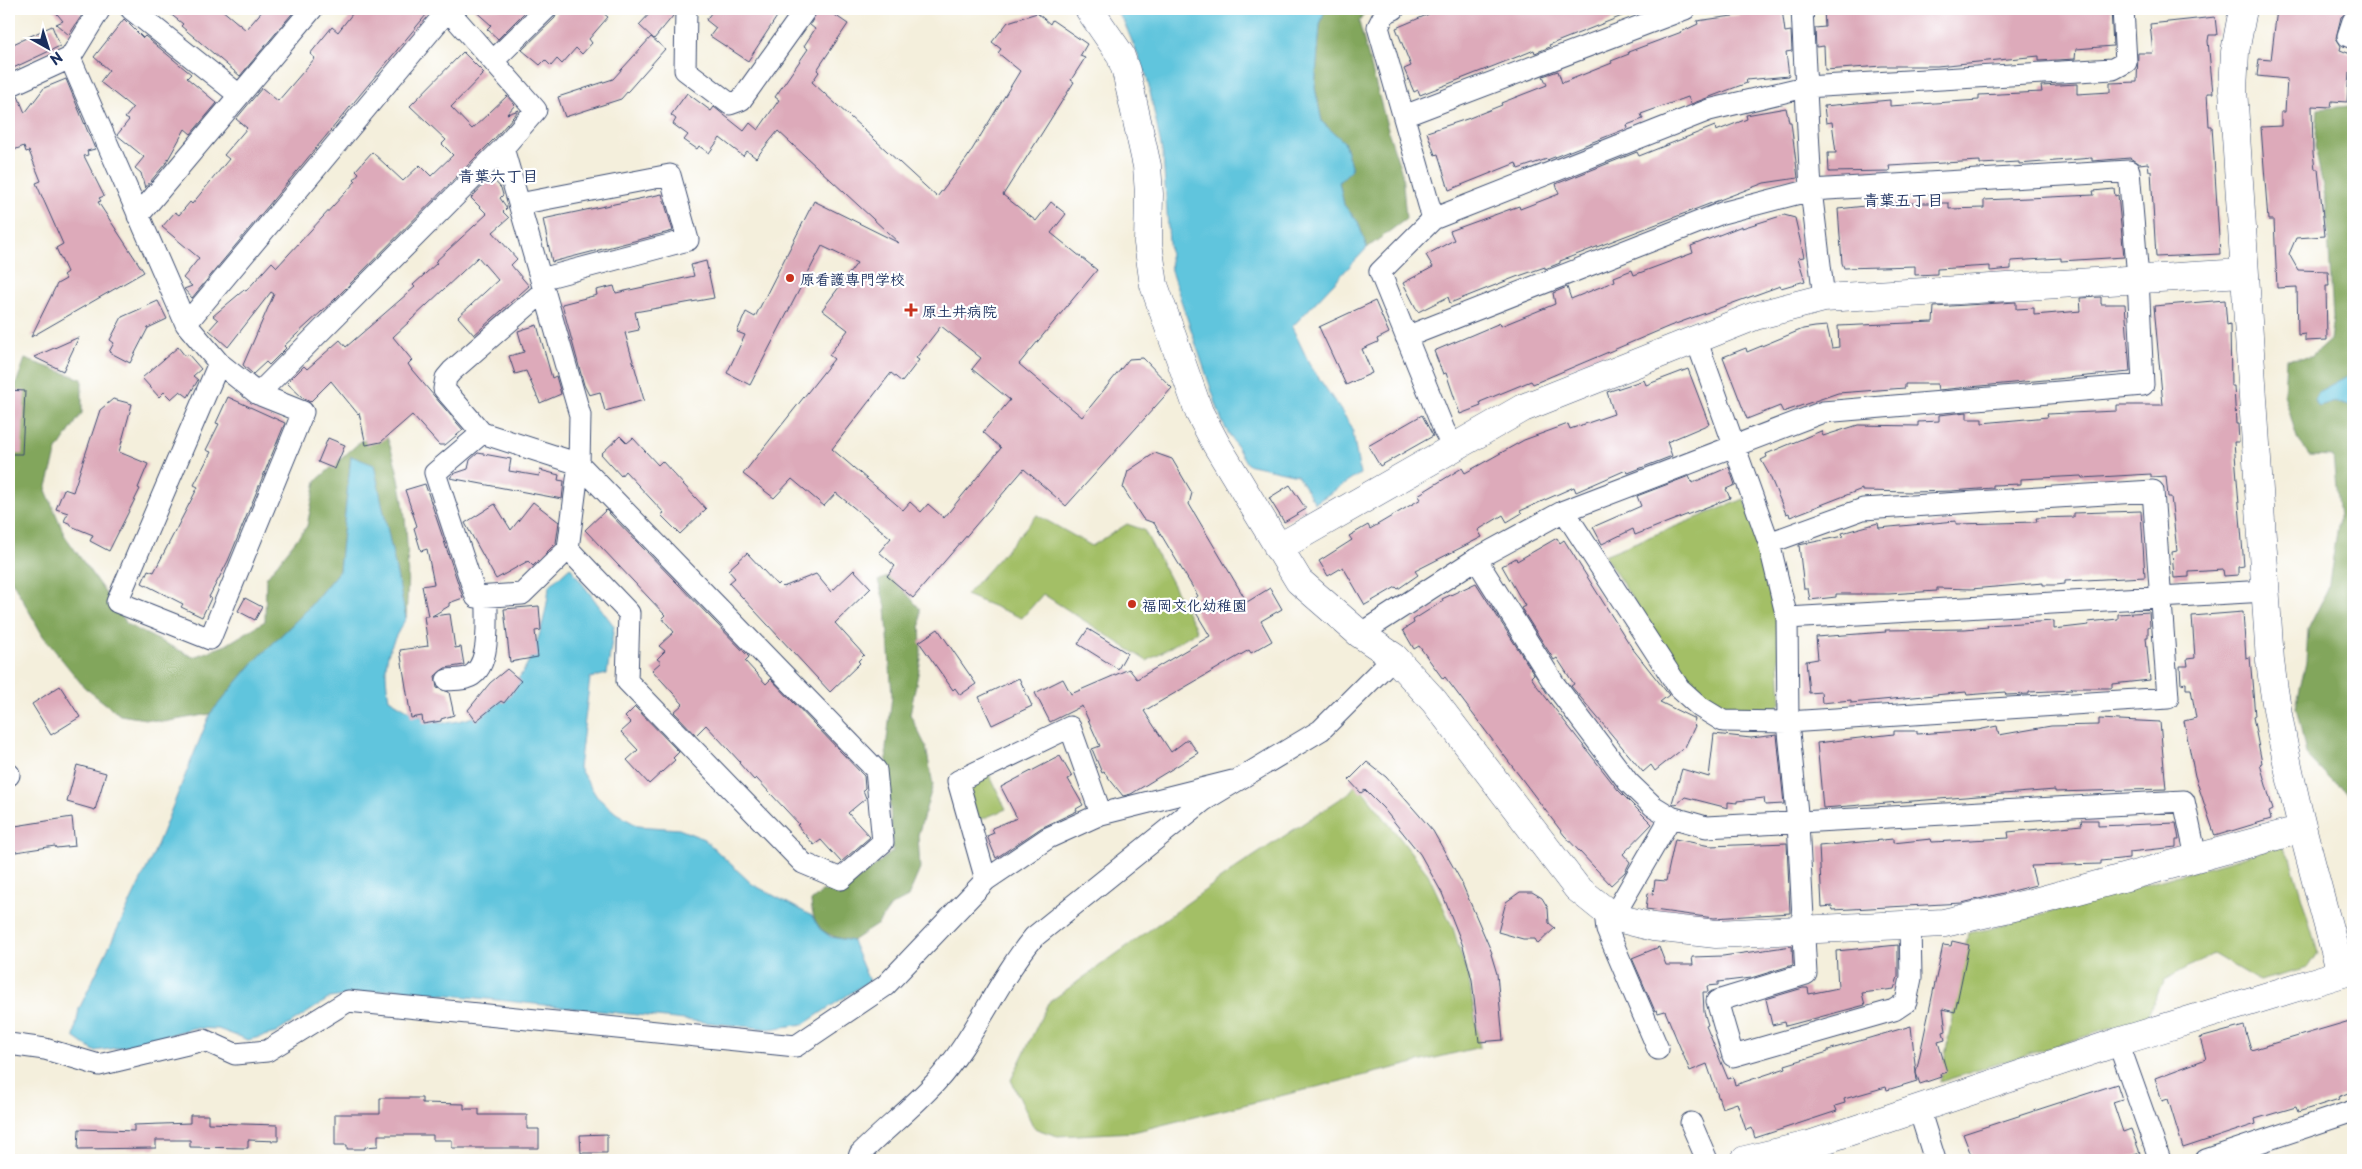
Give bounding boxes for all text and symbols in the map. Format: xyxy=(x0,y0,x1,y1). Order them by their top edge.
north arrow xyxy=(22,22,72,72)
text: N xyxy=(46,47,67,70)
district label: 青葉六丁目 xyxy=(458,163,538,187)
district label: 青葉五丁目 xyxy=(1863,187,1943,211)
place label: 原看護専門学校 xyxy=(800,267,905,290)
marker: 原看護専門学校 xyxy=(784,272,796,284)
place label: 原土井病院 xyxy=(922,299,997,322)
marker: 原土井病院 xyxy=(904,303,918,317)
place label: 福岡文化幼稚園 xyxy=(1142,593,1247,616)
marker: 福岡文化幼稚園 xyxy=(1126,598,1138,610)

